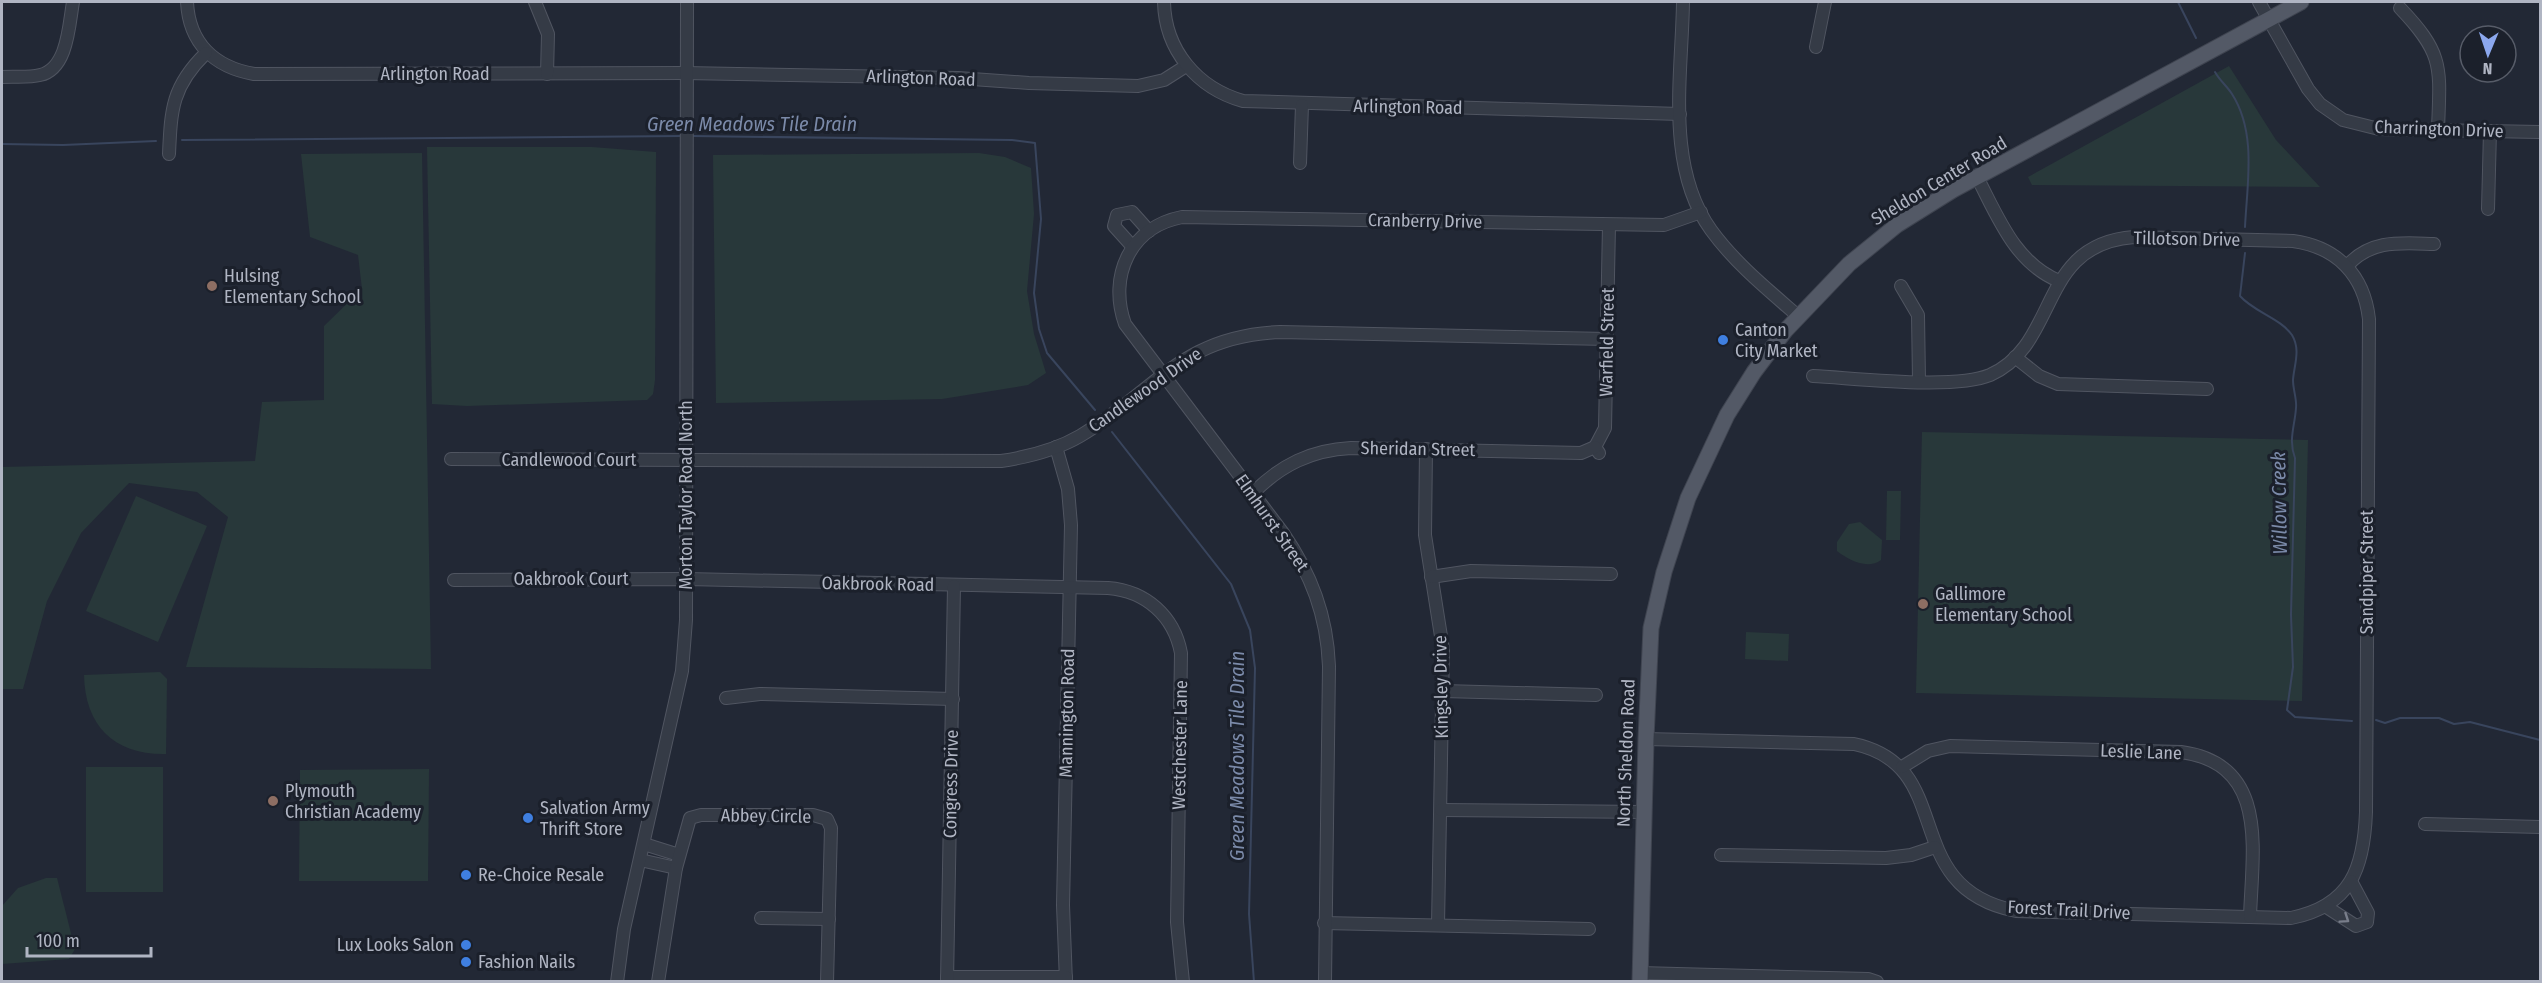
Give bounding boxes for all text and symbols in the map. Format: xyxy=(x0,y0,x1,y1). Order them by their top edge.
north arrow xyxy=(2458,24,2518,84)
text: N xyxy=(2482,59,2493,78)
street label: Arlington Road xyxy=(380,63,490,85)
street label: Arlington Road xyxy=(866,65,976,91)
street label: Arlington Road xyxy=(1353,95,1463,119)
water label: Green Meadows Tile Drain xyxy=(647,112,857,136)
street label: Charrington Drive xyxy=(2374,116,2504,142)
street label: Sheldon Center Road xyxy=(1867,132,2011,230)
street label: Cranberry Drive xyxy=(1368,209,1482,233)
street label: Tillotson Drive xyxy=(2134,227,2241,251)
place label: Hulsing Elementary School xyxy=(224,265,361,308)
marker: Hulsing Elementary School xyxy=(205,279,219,293)
street label: Warfield Street xyxy=(1595,287,1619,397)
place label: Canton City Market xyxy=(1735,319,1818,362)
marker: Canton City Market xyxy=(1716,333,1730,347)
street label: Candlewood Drive xyxy=(1084,343,1206,437)
street label: Morton Taylor Road North xyxy=(675,400,697,590)
street label: Sheridan Street xyxy=(1361,437,1476,461)
street label: Candlewood Court xyxy=(502,449,637,471)
water label: Willow Creek xyxy=(2266,451,2292,555)
street label: Elmhurst Street xyxy=(1230,470,1314,576)
street label: Sandpiper Street xyxy=(2356,510,2378,634)
street label: Oakbrook Court xyxy=(513,568,629,590)
street label: Oakbrook Road xyxy=(822,572,934,596)
place label: Gallimore Elementary School xyxy=(1935,583,2072,626)
marker: Gallimore Elementary School xyxy=(1916,597,1930,611)
street label: Kingsley Drive xyxy=(1429,635,1453,739)
street label: Mannington Road xyxy=(1055,648,1079,778)
water label: Green Meadows Tile Drain xyxy=(1225,651,1249,861)
street label: North Sheldon Road xyxy=(1612,678,1640,828)
street label: Westchester Lane xyxy=(1168,680,1192,810)
street label: Congress Drive xyxy=(939,730,963,838)
street label: Leslie Lane xyxy=(2100,740,2182,764)
place label: Plymouth Christian Academy xyxy=(285,780,421,823)
marker: Plymouth Christian Academy xyxy=(266,794,280,808)
place label: Salvation Army Thrift Store xyxy=(540,797,650,840)
street label: Abbey Circle xyxy=(721,804,811,828)
marker: Salvation Army Thrift Store xyxy=(521,811,535,825)
place label: Re-Choice Resale xyxy=(478,864,604,886)
marker: Re-Choice Resale xyxy=(459,868,473,882)
street label: Forest Trail Drive xyxy=(2007,896,2131,924)
one-way arrow xyxy=(2339,912,2350,923)
scale bar xyxy=(27,920,152,958)
text: 100 m xyxy=(36,930,80,952)
place label: Lux Looks Salon xyxy=(337,934,454,956)
marker: Lux Looks Salon xyxy=(459,938,473,952)
place label: Fashion Nails xyxy=(478,951,575,973)
marker: Fashion Nails xyxy=(459,955,473,969)

